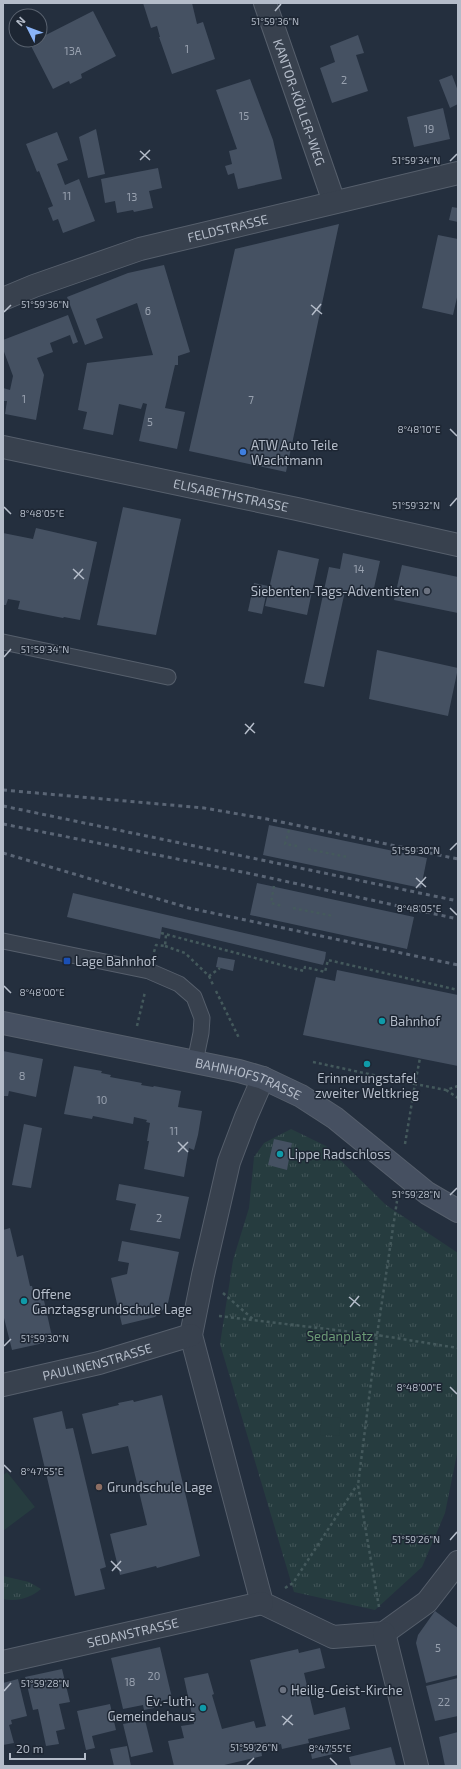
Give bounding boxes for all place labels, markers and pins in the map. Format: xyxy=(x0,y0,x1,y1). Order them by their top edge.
place label: ATW Auto Teile Wachtmann xyxy=(251,437,338,468)
marker: ATW Auto Teile Wachtmann xyxy=(238,447,248,457)
place label: Siebenten-Tags-Adventisten xyxy=(251,583,419,599)
marker: Siebenten-Tags-Adventisten xyxy=(422,586,432,596)
place label: Lage Bahnhof xyxy=(75,953,157,969)
marker: Lage Bahnhof xyxy=(62,956,72,966)
place label: Bahnhof xyxy=(390,1013,441,1029)
marker: Bahnhof xyxy=(377,1016,387,1026)
marker: Erinnerungstafel zweiter Weltkrieg xyxy=(362,1059,372,1069)
place label: Erinnerungstafel zweiter Weltkrieg xyxy=(315,1070,419,1101)
place label: Lippe Radschloss xyxy=(288,1146,390,1162)
marker: Lippe Radschloss xyxy=(275,1149,285,1159)
place label: Offene Ganztagsgrundschule Lage xyxy=(32,1286,192,1317)
marker: Offene Ganztagsgrundschule Lage xyxy=(19,1296,29,1306)
place label: Grundschule Lage xyxy=(107,1479,212,1495)
marker: Grundschule Lage xyxy=(94,1482,104,1492)
place label: Heilig-Geist-Kirche xyxy=(291,1682,403,1698)
marker: Heilig-Geist-Kirche xyxy=(278,1685,288,1695)
place label: Ev.-luth. Gemeindehaus xyxy=(108,1693,195,1724)
marker: Ev.-luth. Gemeindehaus xyxy=(198,1703,208,1713)

